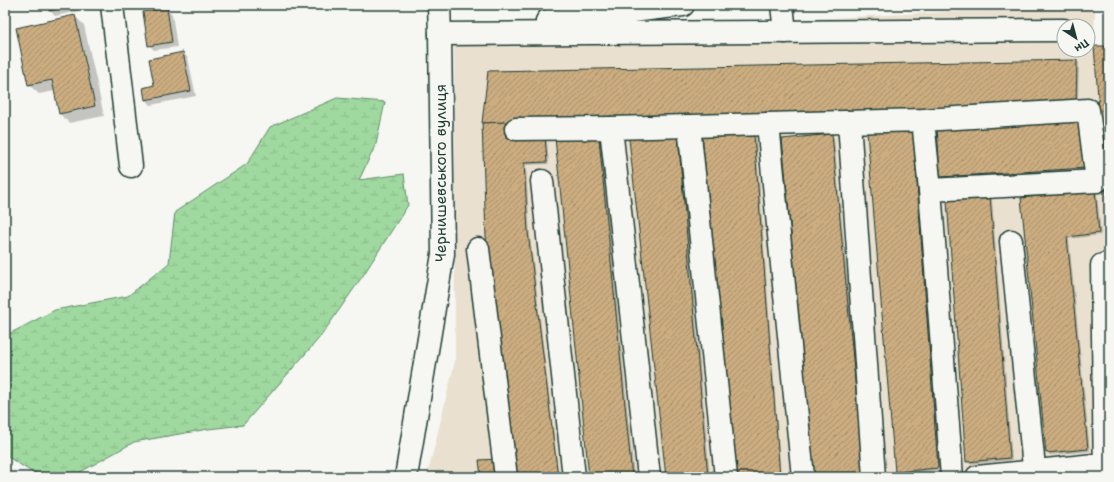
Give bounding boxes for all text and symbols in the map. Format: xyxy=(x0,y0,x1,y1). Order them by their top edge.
north arrow xyxy=(1056,18,1096,58)
text: Пн xyxy=(1071,35,1092,56)
street label: Чернишевського вулиця xyxy=(431,84,451,262)

